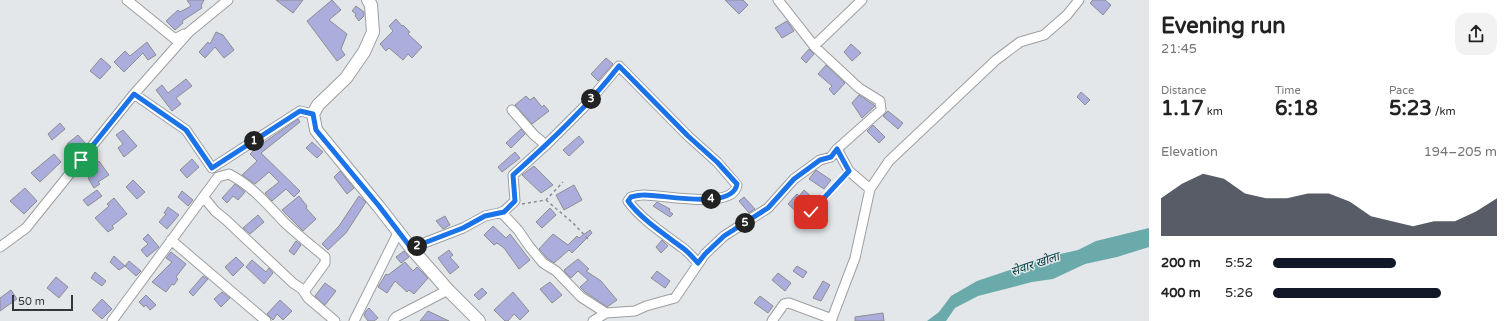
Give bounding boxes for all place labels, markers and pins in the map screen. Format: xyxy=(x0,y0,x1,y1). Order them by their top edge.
pin: 3 xyxy=(581,89,601,109)
pin: 1 xyxy=(244,131,264,151)
pin xyxy=(64,143,98,177)
pin: 4 xyxy=(701,189,721,209)
pin xyxy=(794,195,828,229)
pin: 5 xyxy=(735,213,755,233)
pin: 2 xyxy=(407,236,427,256)

